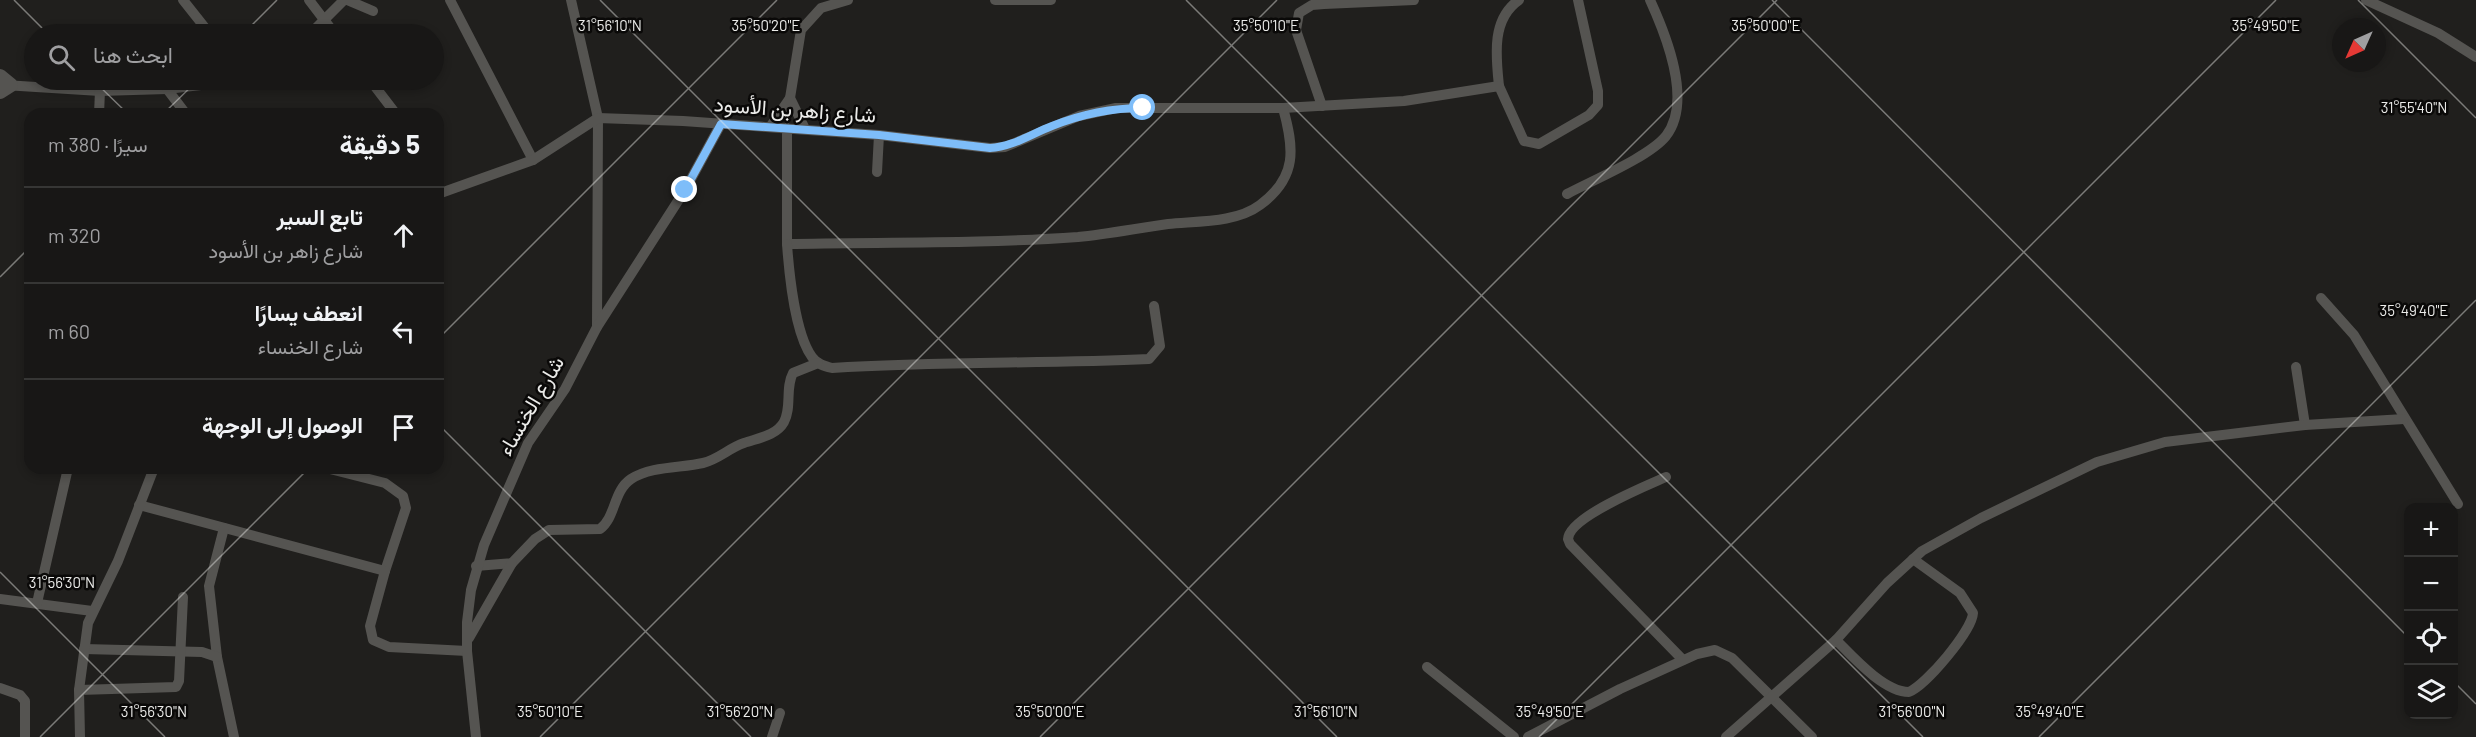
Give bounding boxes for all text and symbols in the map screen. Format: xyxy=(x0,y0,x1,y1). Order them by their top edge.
text: 31°56'10"N xyxy=(578,16,642,34)
text: 35°50'20"E xyxy=(732,16,800,34)
text: 35°50'10"E xyxy=(1233,16,1299,34)
text: 35°50'00"E xyxy=(1731,16,1801,34)
text: 35°49'50"E xyxy=(2232,16,2300,34)
north arrow xyxy=(2332,18,2386,72)
search box xyxy=(24,24,444,90)
icon: search xyxy=(45,41,78,74)
text: ابحث هنا xyxy=(93,41,173,67)
street label: شارع زاهر بن الأسود xyxy=(713,90,877,130)
route start xyxy=(1129,94,1155,120)
text: 31°55'40"N xyxy=(2381,98,2447,116)
text: 5 دقيقة xyxy=(339,128,420,159)
text: سيرًا · 380 m xyxy=(48,132,148,156)
route end xyxy=(671,176,697,202)
text: تابع السير xyxy=(277,203,363,229)
icon: ahead xyxy=(387,219,420,252)
text: 320 m xyxy=(48,223,101,247)
text: شارع زاهر بن الأسود xyxy=(208,238,363,262)
text: انعطف يسارًا xyxy=(254,299,363,325)
text: 35°49'40"E xyxy=(2380,301,2448,319)
icon: left xyxy=(387,315,420,348)
text: 60 m xyxy=(48,319,90,343)
text: شارع الخنساء xyxy=(258,334,363,358)
street label: شارع الخنساء xyxy=(491,351,571,461)
text: الوصول إلى الوجهة xyxy=(202,411,363,437)
icon: arrive xyxy=(387,411,420,444)
map controls xyxy=(2404,503,2458,719)
button: + xyxy=(2404,503,2458,557)
button: − xyxy=(2404,557,2458,611)
text: 31°56'30"N xyxy=(29,573,95,591)
button: locate xyxy=(2404,611,2458,665)
button: layers xyxy=(2404,665,2458,719)
text: 31°56'30"N xyxy=(121,702,187,720)
text: 35°50'10"E xyxy=(517,702,583,720)
text: 31°56'20"N xyxy=(707,702,773,720)
text: 35°50'00"E xyxy=(1015,702,1085,720)
text: 31°56'10"N xyxy=(1294,702,1358,720)
text: 35°49'50"E xyxy=(1516,702,1584,720)
text: 31°56'00"N xyxy=(1878,702,1946,720)
text: 35°49'40"E xyxy=(2016,702,2084,720)

